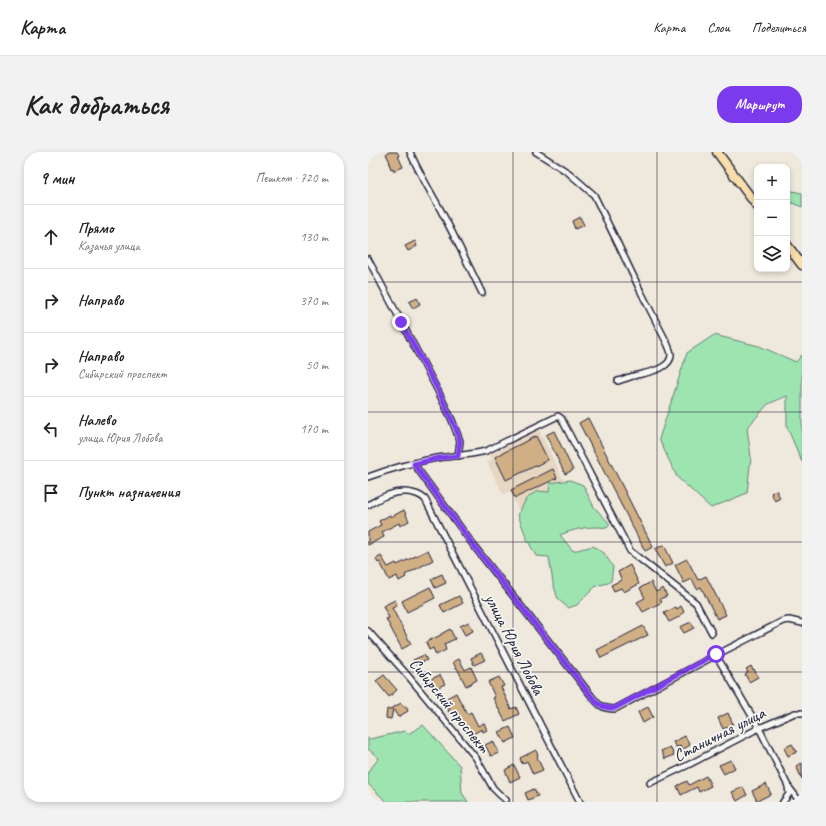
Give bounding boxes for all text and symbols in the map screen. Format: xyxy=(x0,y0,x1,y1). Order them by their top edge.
text: Карта xyxy=(20,16,65,40)
text: Карта xyxy=(653,19,685,36)
text: Слои xyxy=(707,19,730,36)
text: Поделиться xyxy=(752,19,806,36)
button: Маршрут xyxy=(717,86,802,123)
text: Как добраться xyxy=(24,87,169,122)
map controls xyxy=(754,164,790,272)
button: + xyxy=(754,164,790,200)
text: 9 мин xyxy=(40,168,74,189)
text: Пешком · 720 m xyxy=(255,170,328,186)
button: − xyxy=(754,200,790,236)
text: Прямо xyxy=(78,219,114,238)
icon: ahead xyxy=(40,226,62,248)
text: 130 m xyxy=(300,229,328,245)
button: layers xyxy=(754,236,790,272)
text: Казачья улица xyxy=(78,238,140,254)
icon: right xyxy=(40,290,62,312)
text: Направо xyxy=(78,291,124,310)
text: 370 m xyxy=(300,293,328,309)
route end xyxy=(392,313,410,331)
text: Направо xyxy=(78,347,124,366)
icon: right xyxy=(40,354,62,376)
text: 50 m xyxy=(306,357,328,373)
text: Сибирский проспект xyxy=(78,366,167,382)
text: Налево xyxy=(78,411,116,430)
icon: left xyxy=(40,418,62,440)
text: 170 m xyxy=(300,421,328,437)
text: улица Юрия Лобова xyxy=(78,430,162,446)
icon: arrive xyxy=(40,482,62,504)
text: Пункт назначения xyxy=(78,483,180,502)
street label: улица Юрия Лобова xyxy=(480,589,549,699)
route start xyxy=(707,645,725,663)
street label: Сибирский проспект xyxy=(405,654,495,757)
street label: Станичная улица xyxy=(670,702,770,767)

